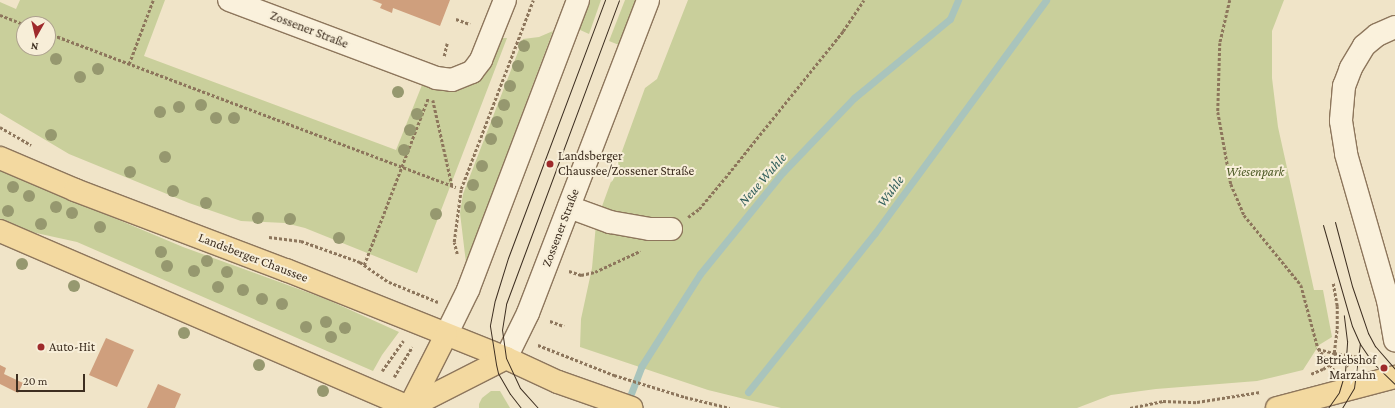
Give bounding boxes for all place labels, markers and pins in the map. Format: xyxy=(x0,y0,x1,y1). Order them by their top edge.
place label: Landsberger Chaussee/Zossener Straße xyxy=(558,149,694,180)
marker: Landsberger Chaussee/Zossener Straße xyxy=(545,159,555,169)
place label: Auto-Hit xyxy=(49,339,95,355)
marker: Auto-Hit xyxy=(36,342,46,352)
place label: Betriebshof Marzahn xyxy=(1316,353,1376,384)
marker: Betriebshof Marzahn xyxy=(1379,363,1389,373)

